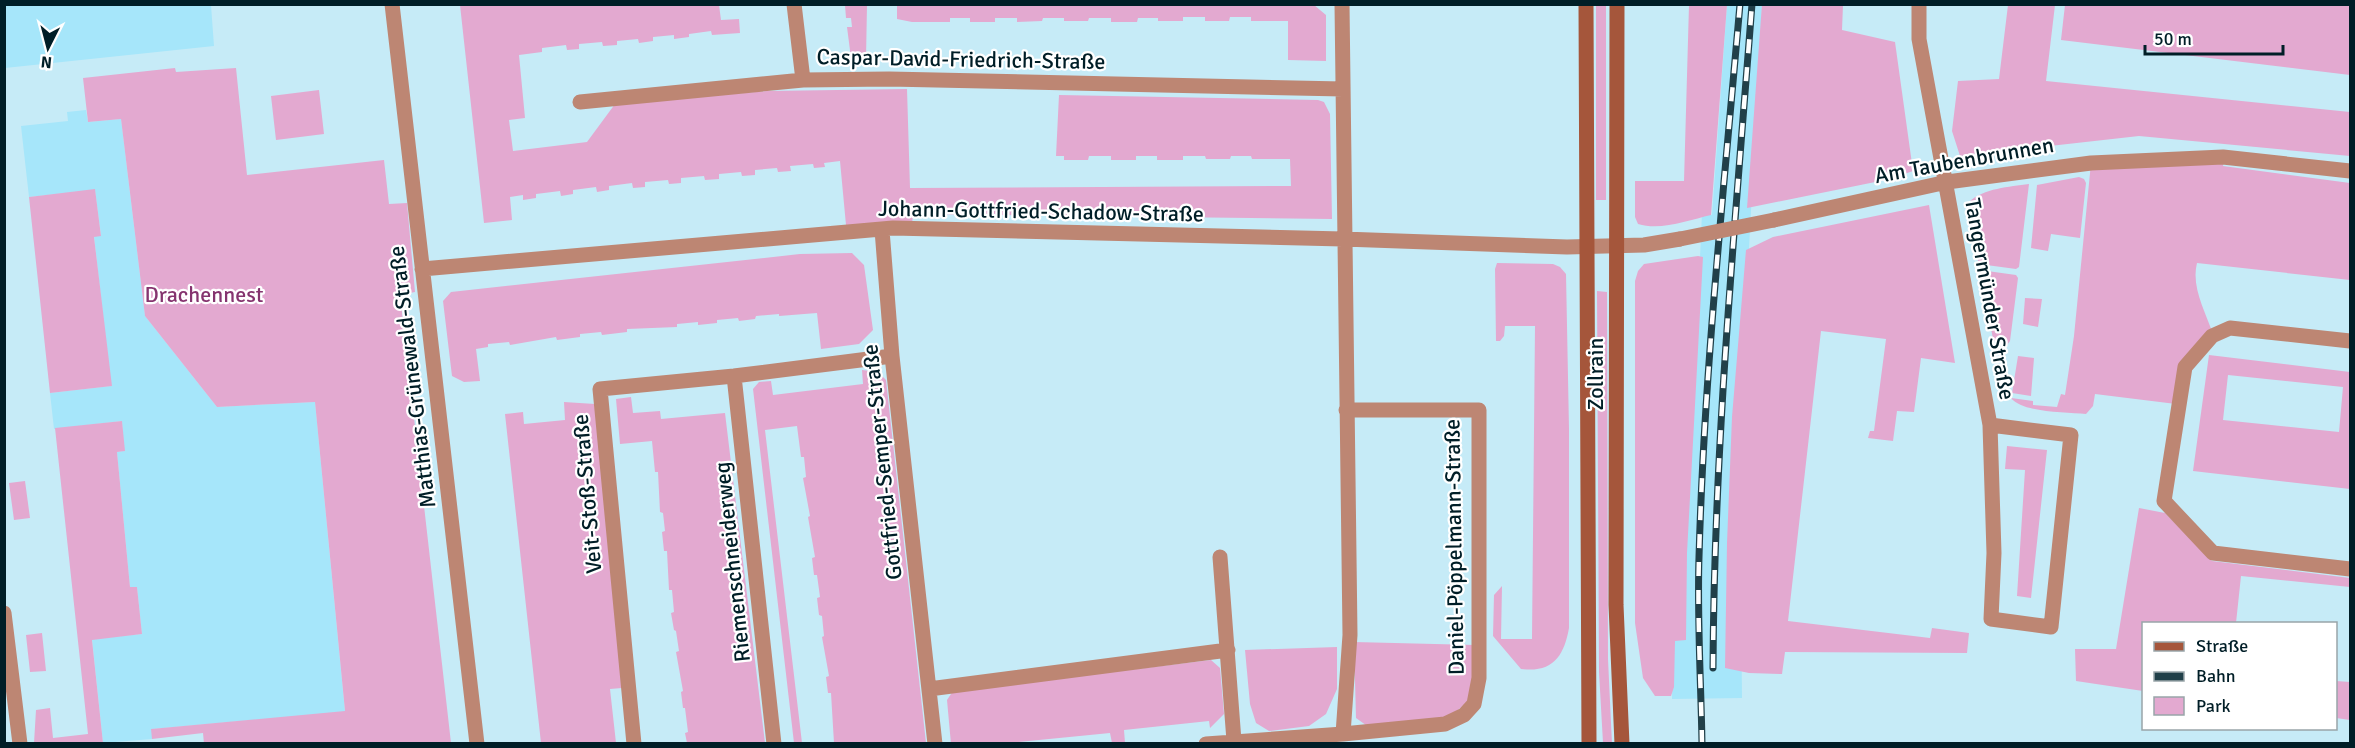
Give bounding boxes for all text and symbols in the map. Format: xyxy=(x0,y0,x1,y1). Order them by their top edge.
north arrow xyxy=(18,18,78,78)
scale bar xyxy=(2145,18,2283,56)
text: 50 m xyxy=(2154,28,2192,50)
street label: Caspar-David-Friedrich-Straße xyxy=(816,43,1106,75)
text: N xyxy=(40,51,53,72)
street label: Am Taubenbrunnen xyxy=(1872,131,2056,189)
street label: Johann-Gottfried-Schadow-Straße xyxy=(878,195,1204,227)
street label: Tangermünder Straße xyxy=(1959,196,2021,402)
street label: Matthias-Grünewald-Straße xyxy=(383,244,441,510)
park label: Drachennest xyxy=(145,281,264,308)
street label: Zollrain xyxy=(1582,337,1609,411)
street label: Gottfried-Semper-Straße xyxy=(856,343,908,581)
street label: Veit-Stoß-Straße xyxy=(567,413,607,575)
street label: Daniel-Pöppelmann-Straße xyxy=(1438,419,1470,675)
street label: Riemenschneiderweg xyxy=(708,461,756,663)
legend xyxy=(2142,622,2337,730)
text: Straße xyxy=(2196,635,2248,657)
text: Bahn xyxy=(2196,665,2236,687)
text: Park xyxy=(2196,695,2231,717)

